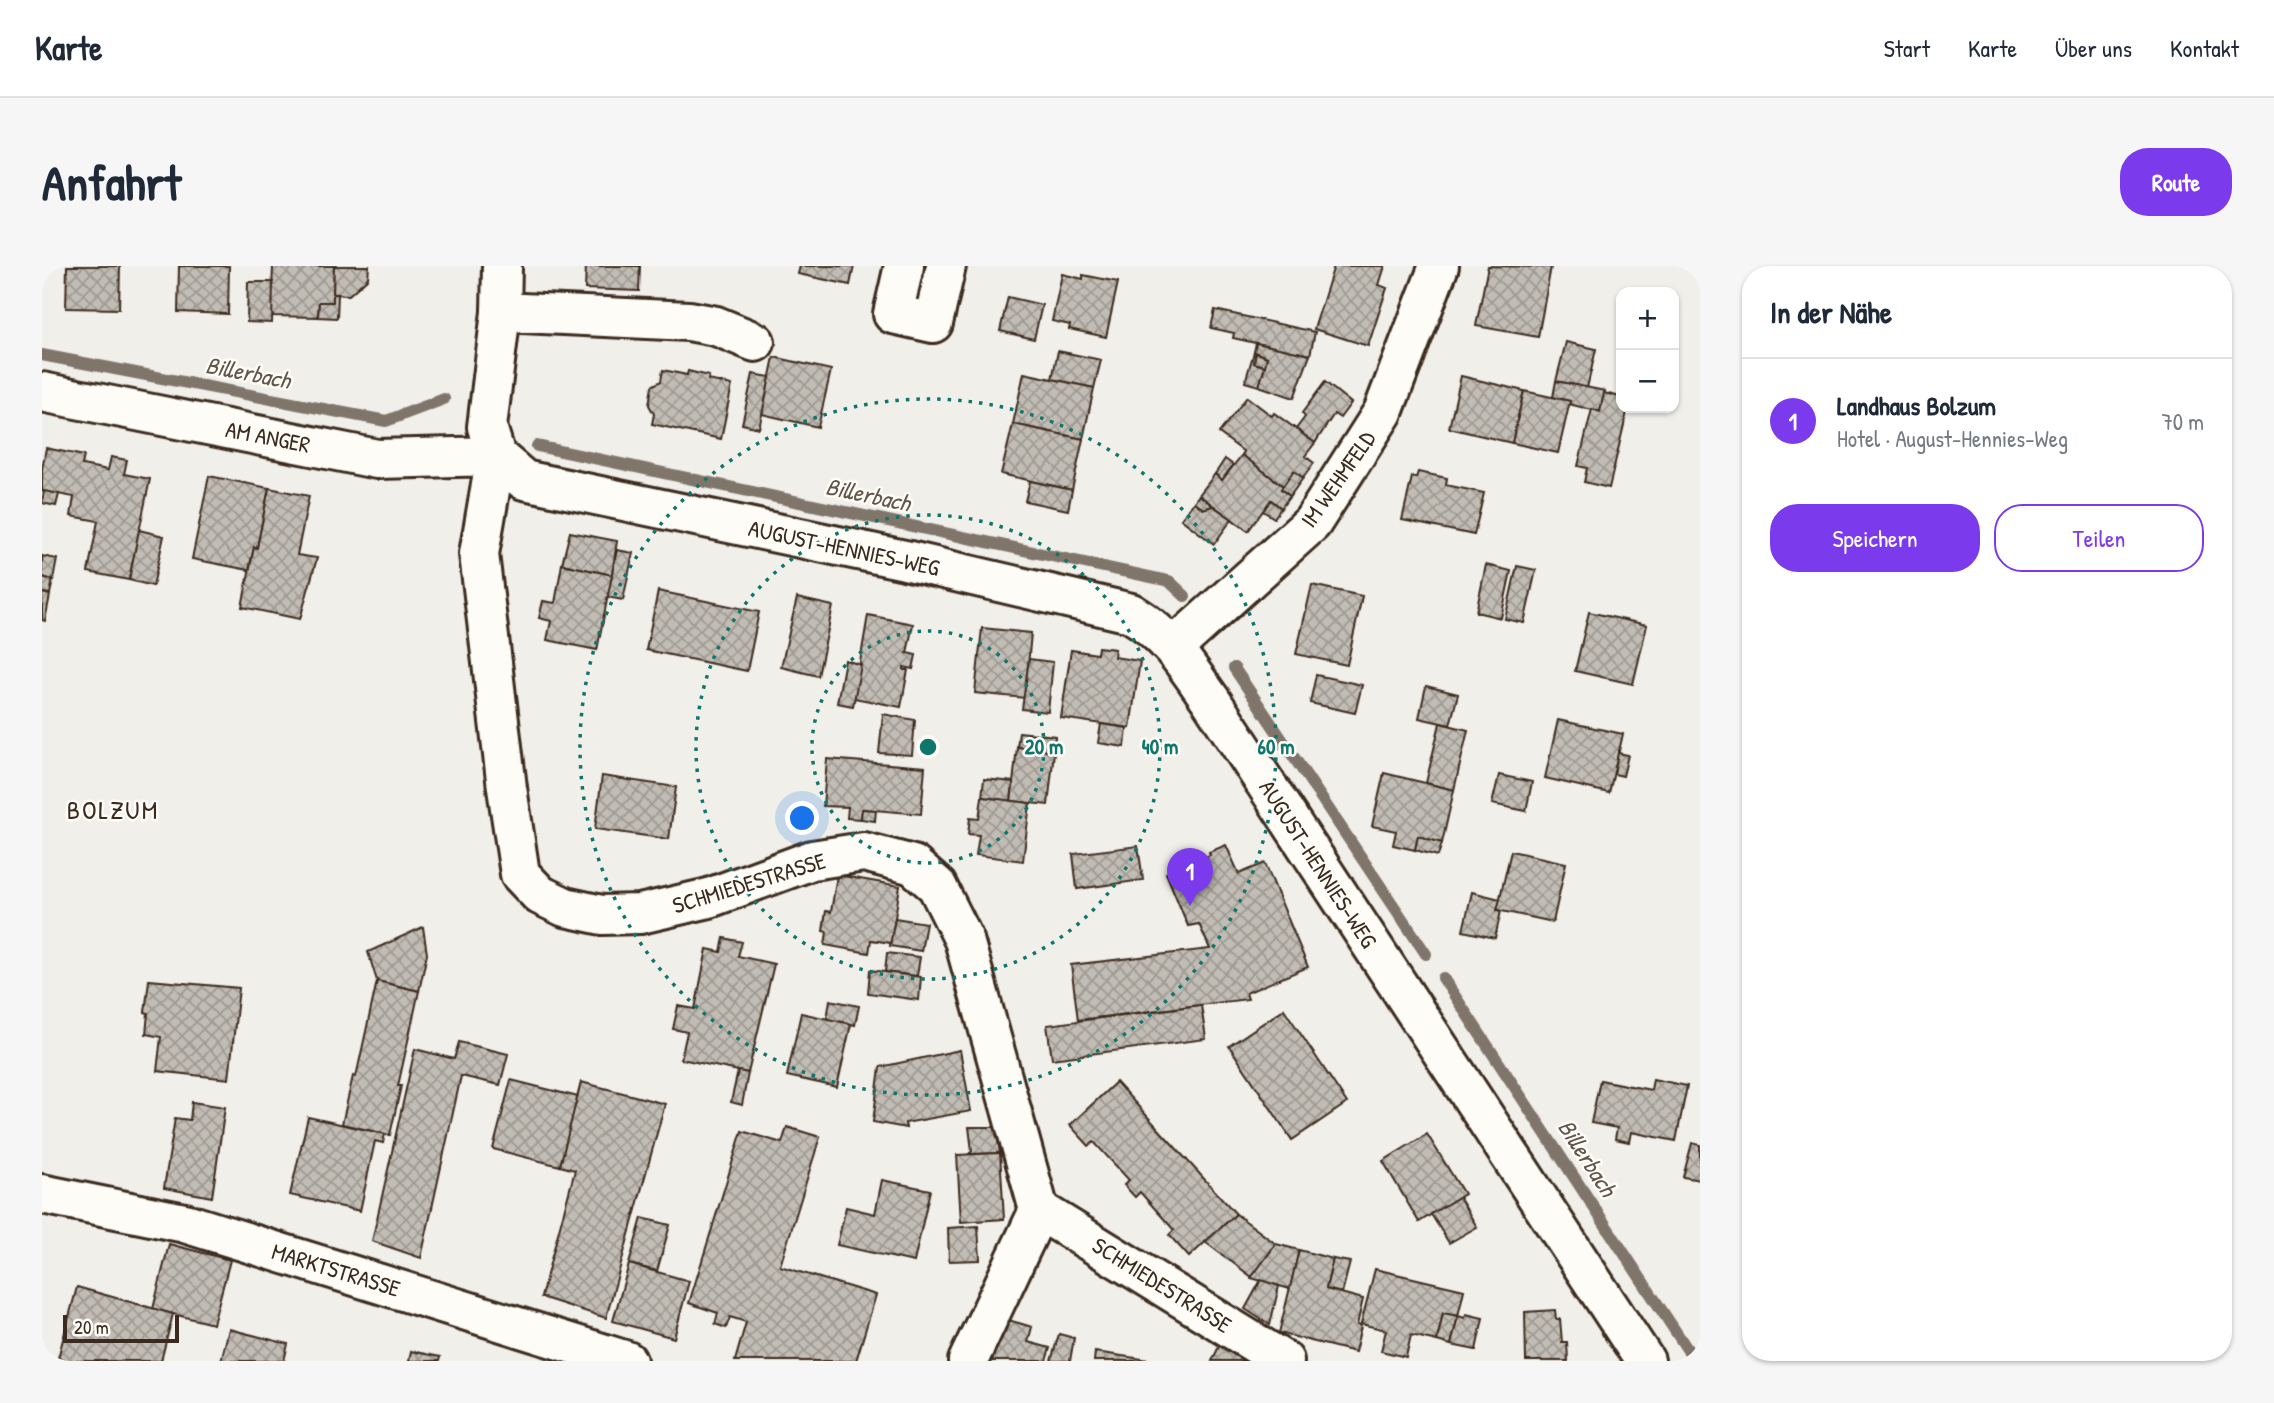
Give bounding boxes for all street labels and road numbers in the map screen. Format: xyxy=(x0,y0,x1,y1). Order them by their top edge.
street label: AM ANGER xyxy=(223,413,313,460)
street label: IM WEHMFELD xyxy=(1293,424,1382,533)
street label: AUGUST-HENNIES-WEG xyxy=(746,512,942,583)
street label: AUGUST-HENNIES-WEG xyxy=(1252,774,1384,954)
street label: SCHMIEDESTRASSE xyxy=(669,845,829,921)
street label: SCHMIEDESTRASSE xyxy=(1087,1229,1238,1340)
street label: MARKTSTRASSE xyxy=(268,1235,404,1304)

